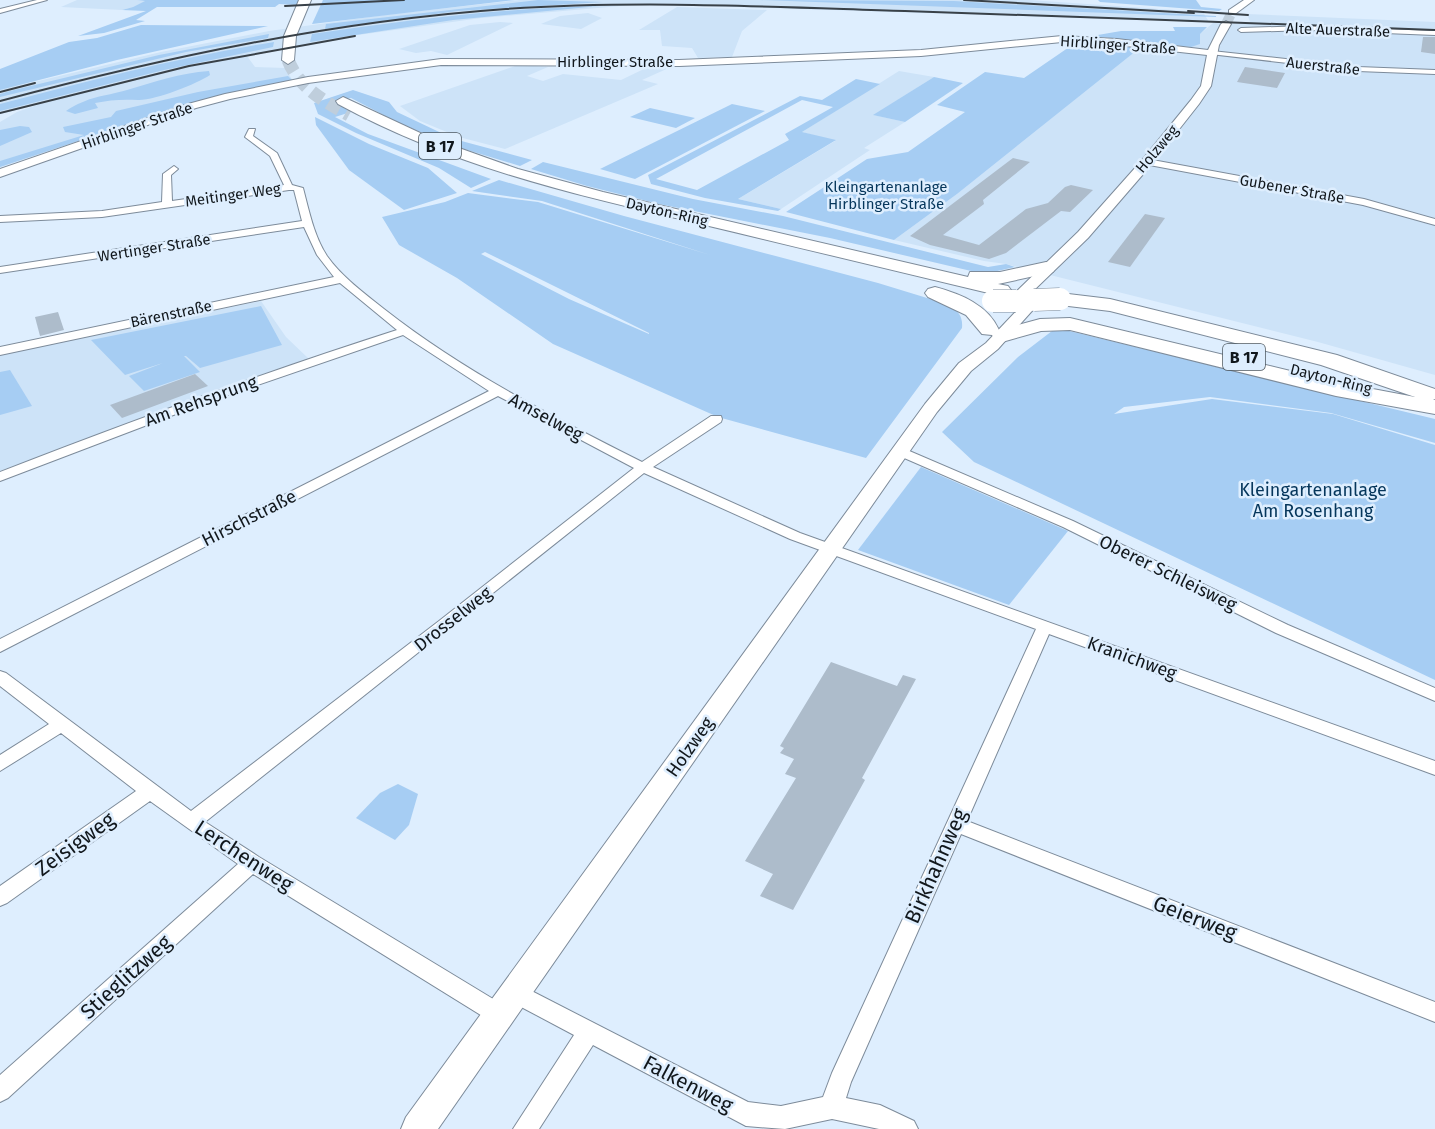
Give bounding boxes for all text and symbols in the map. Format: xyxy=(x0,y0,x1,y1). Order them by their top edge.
street label: Alte Auerstraße xyxy=(1286,19,1390,41)
street label: Hirblinger Straße xyxy=(1059,32,1177,58)
street label: Hirblinger Straße xyxy=(557,53,673,71)
street label: Auerstraße xyxy=(1285,53,1361,79)
street label: Hirblinger Straße xyxy=(79,99,195,153)
street label: Holzweg xyxy=(1132,121,1182,177)
road number: B 17 xyxy=(419,133,461,159)
street label: Gubener Straße xyxy=(1238,171,1346,207)
park label: Kleingartenanlage Hirblinger Straße xyxy=(825,178,948,213)
street label: Meitinger Weg xyxy=(184,179,282,211)
street label: Dayton-Ring xyxy=(624,194,710,230)
street label: Wertinger Straße xyxy=(96,230,212,266)
street label: Bärenstraße xyxy=(129,297,213,331)
road number: B 17 xyxy=(1223,344,1265,370)
street label: Dayton-Ring xyxy=(1288,360,1374,398)
street label: Am Rehsprung xyxy=(142,370,261,432)
street label: Amselweg xyxy=(505,388,588,446)
park label: Kleingartenanlage Am Rosenhang xyxy=(1239,479,1387,522)
street label: Hirschstraße xyxy=(198,485,300,551)
street label: Oberer Schleisweg xyxy=(1096,530,1241,616)
street label: Drosselweg xyxy=(410,582,497,656)
street label: Kranichweg xyxy=(1084,632,1180,685)
street label: Holzweg xyxy=(661,712,719,781)
street label: Birkhahnweg xyxy=(899,804,973,928)
street label: Zeisigweg xyxy=(30,806,120,882)
street label: Lerchenweg xyxy=(190,814,298,898)
street label: Geierweg xyxy=(1149,890,1241,946)
street label: Stieglitzweg xyxy=(75,929,177,1025)
street label: Falkenweg xyxy=(639,1049,738,1119)

